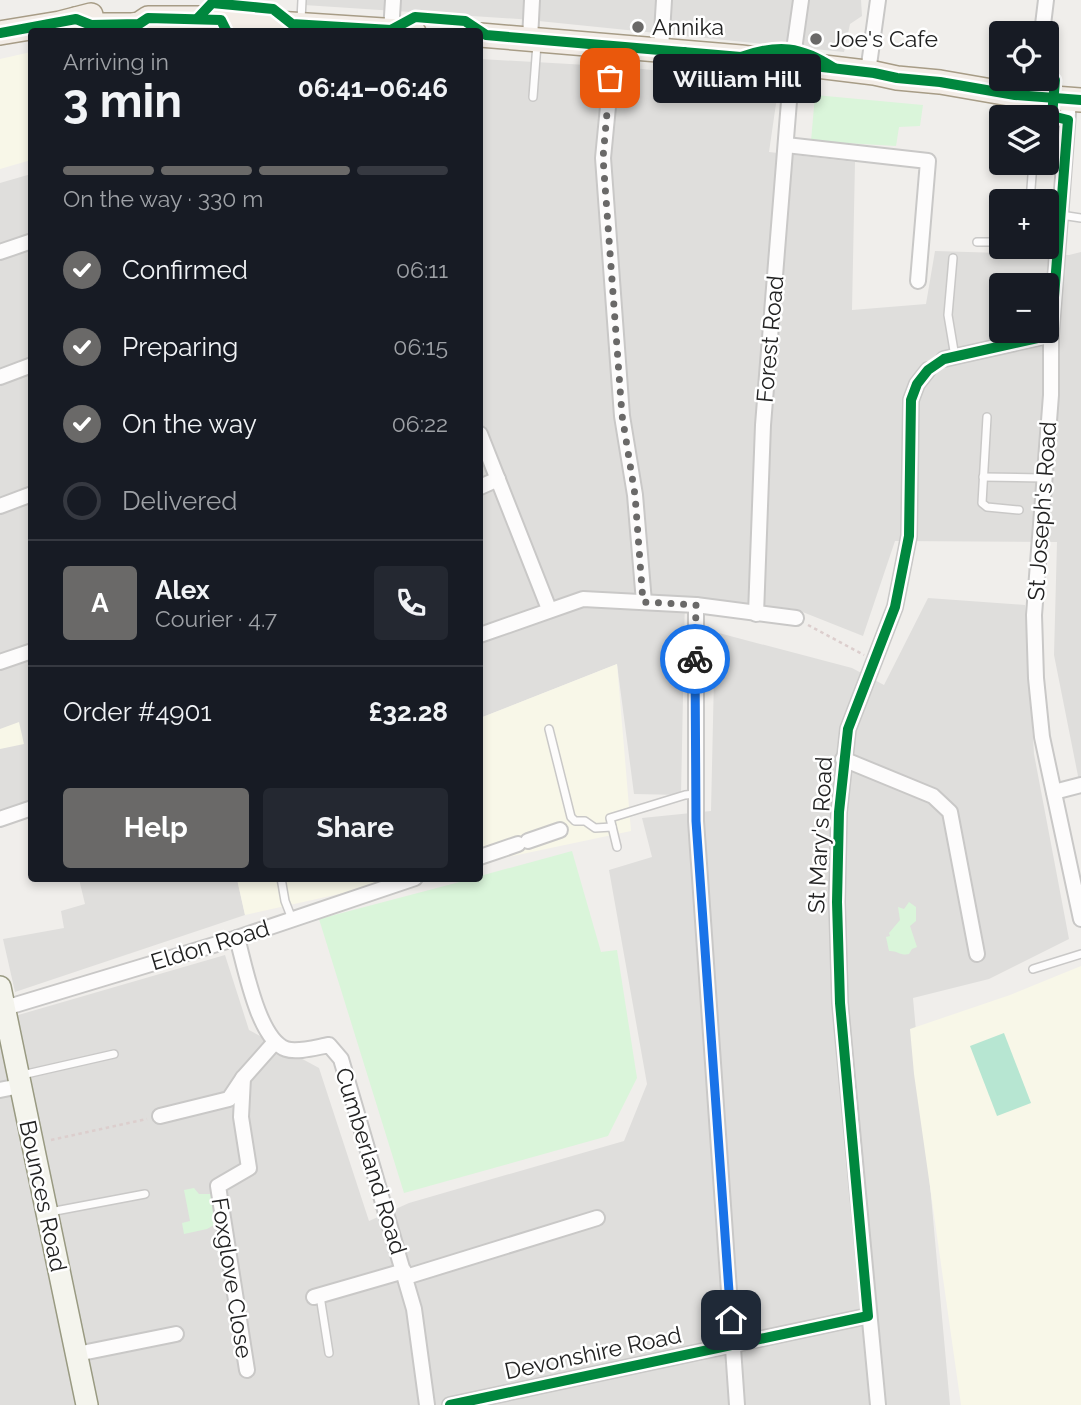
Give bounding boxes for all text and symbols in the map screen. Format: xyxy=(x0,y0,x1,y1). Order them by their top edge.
place label: Annika xyxy=(652,13,724,40)
marker: Annika xyxy=(630,19,646,35)
map controls xyxy=(989,21,1059,343)
button: locate xyxy=(989,21,1059,91)
place label: Joe's Cafe xyxy=(830,25,938,52)
marker: Joe's Cafe xyxy=(808,31,824,47)
text: Arriving in xyxy=(63,48,169,75)
pin xyxy=(580,48,640,108)
callout: William Hill xyxy=(652,54,820,102)
icon: bag xyxy=(591,59,629,97)
text: William Hill xyxy=(673,65,801,92)
text: 06:41–06:46 xyxy=(298,73,448,103)
text: 3 min xyxy=(63,74,182,128)
button: layers xyxy=(989,105,1059,175)
text: On the way · 330 m xyxy=(63,185,263,212)
button: + xyxy=(989,189,1059,259)
icon: check xyxy=(63,251,101,289)
text: Confirmed xyxy=(122,255,248,285)
text: 06:11 xyxy=(396,256,448,283)
button: − xyxy=(989,273,1059,343)
street label: Forest Road xyxy=(750,274,789,404)
icon: check xyxy=(63,328,101,366)
text: Preparing xyxy=(122,332,238,362)
text: 06:15 xyxy=(393,333,448,360)
icon: check xyxy=(63,405,101,443)
text: On the way xyxy=(122,409,257,439)
text: 06:22 xyxy=(392,410,448,437)
street label: St Joseph's Road xyxy=(1022,420,1061,601)
text: Delivered xyxy=(122,486,237,516)
button: phone xyxy=(374,566,448,640)
text: Alex xyxy=(155,575,210,605)
text: A xyxy=(91,588,109,618)
text: Courier · 4.7 xyxy=(155,605,277,632)
courier xyxy=(660,624,730,694)
icon: bike xyxy=(676,640,714,678)
text: Order #4901 xyxy=(63,697,212,727)
text: £32.28 xyxy=(368,697,448,727)
street label: St Mary's Road xyxy=(802,756,837,914)
button: Help xyxy=(63,788,249,868)
button: Share xyxy=(263,788,448,868)
street label: Eldon Road xyxy=(147,914,272,975)
street label: Cumberland Road xyxy=(330,1064,413,1258)
street label: Bounces Road xyxy=(14,1118,73,1274)
street label: Foxglove Close xyxy=(206,1196,259,1360)
pin xyxy=(701,1290,761,1350)
icon: home xyxy=(712,1301,750,1339)
street label: Devonshire Road xyxy=(502,1321,684,1384)

